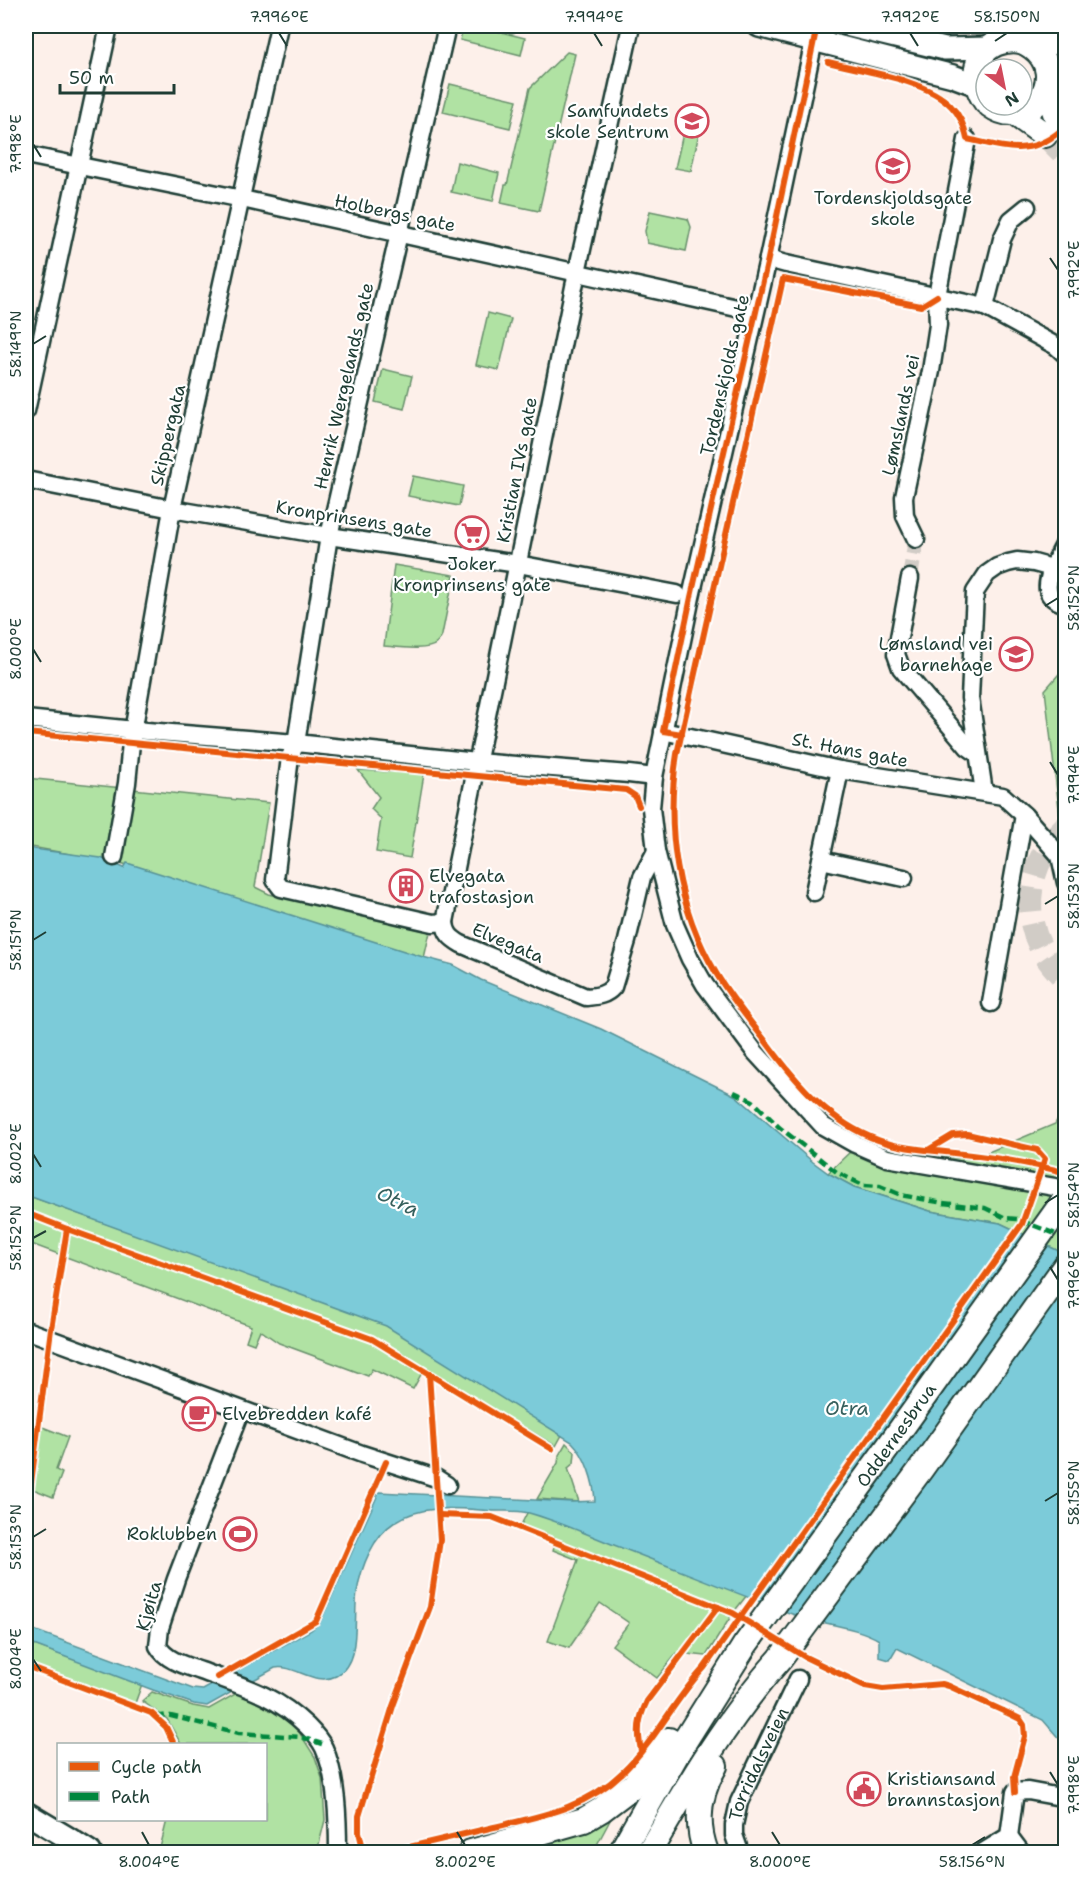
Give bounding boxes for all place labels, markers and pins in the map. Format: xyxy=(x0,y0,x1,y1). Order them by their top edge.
place label: Samfundets skole Sentrum xyxy=(546,99,669,144)
school or university icon: Samfundets skole Sentrum xyxy=(674,103,710,139)
school or university icon: Tordenskjoldsgate skole xyxy=(875,148,911,184)
place label: Tordenskjoldsgate skole xyxy=(814,186,972,231)
supermarket icon: Joker Kronprinsens gate xyxy=(454,515,490,551)
place label: Joker Kronprinsens gate xyxy=(393,552,551,597)
place label: Lømsland vei barnehage xyxy=(879,632,993,677)
school or university icon: Lømsland vei barnehage xyxy=(998,636,1034,672)
place label: Elvegata trafostasjon xyxy=(429,864,534,909)
building icon: Elvegata trafostasjon xyxy=(388,868,424,904)
cafe icon: Elvebredden kafé xyxy=(181,1396,217,1432)
place label: Elvebredden kafé xyxy=(222,1402,372,1426)
sports icon: Roklubben xyxy=(222,1516,258,1552)
place label: Roklubben xyxy=(127,1522,217,1546)
place label: Kristiansand brannstasjon xyxy=(887,1767,1000,1812)
public building icon: Kristiansand brannstasjon xyxy=(846,1771,882,1807)

